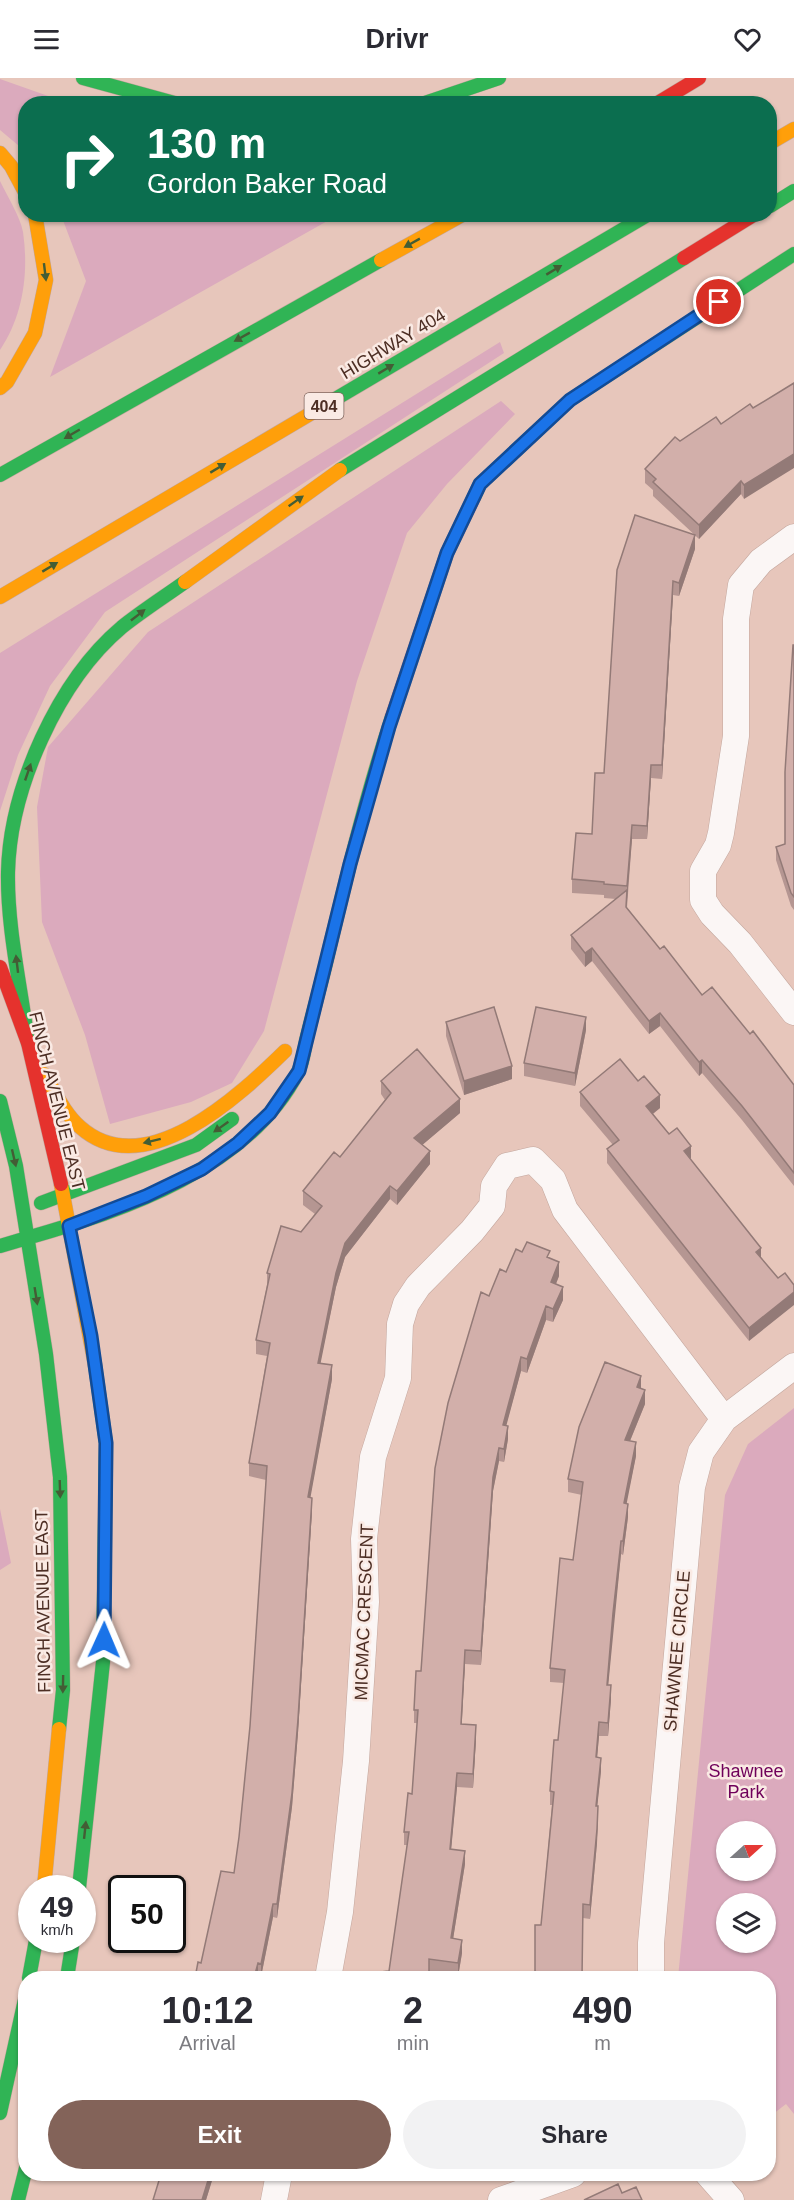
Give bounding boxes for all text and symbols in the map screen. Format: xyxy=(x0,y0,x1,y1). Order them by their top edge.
icon: menu xyxy=(30,23,63,56)
icon: heart xyxy=(731,23,764,56)
text: Drivr xyxy=(365,24,429,54)
icon: right xyxy=(48,120,126,198)
text: 130 m xyxy=(147,120,266,167)
text: Gordon Baker Road xyxy=(147,169,387,199)
one-way arrow xyxy=(404,238,421,248)
one-way arrow xyxy=(40,263,49,282)
one-way arrow xyxy=(546,265,563,275)
pin xyxy=(693,276,744,327)
icon: arrive xyxy=(702,285,735,318)
street label: HIGHWAY 404 xyxy=(337,305,449,383)
one-way arrow xyxy=(233,332,250,342)
one-way arrow xyxy=(378,364,395,374)
road number: 404 xyxy=(304,393,344,419)
one-way arrow xyxy=(64,429,81,439)
one-way arrow xyxy=(210,463,227,473)
one-way arrow xyxy=(288,495,304,507)
one-way arrow xyxy=(42,562,59,572)
one-way arrow xyxy=(130,608,146,621)
one-way arrow xyxy=(24,763,34,781)
one-way arrow xyxy=(13,955,22,974)
street label: FINCH AVENUE EAST xyxy=(25,1009,89,1193)
one-way arrow xyxy=(214,1121,230,1133)
one-way arrow xyxy=(143,1137,161,1147)
one-way arrow xyxy=(9,1149,19,1167)
one-way arrow xyxy=(32,1287,41,1306)
one-way arrow xyxy=(56,1480,65,1499)
street label: FINCH AVENUE EAST xyxy=(31,1509,55,1693)
street label: MICMAC CRESCENT xyxy=(351,1523,377,1701)
street label: SHAWNEE CIRCLE xyxy=(660,1570,694,1732)
position arrow xyxy=(72,1608,136,1672)
one-way arrow xyxy=(58,1675,68,1694)
park label: Shawnee Park xyxy=(708,1761,784,1802)
one-way arrow xyxy=(80,1821,90,1840)
north arrow xyxy=(716,1821,776,1881)
map controls xyxy=(716,1821,776,1953)
speed limit sign: 50 xyxy=(108,1875,186,1953)
text: 49 xyxy=(40,1890,74,1923)
button: layers xyxy=(716,1893,776,1953)
text: km/h xyxy=(41,1921,73,1938)
text: 10:12 xyxy=(161,1990,253,2031)
text: 2 xyxy=(403,1990,423,2031)
text: 490 xyxy=(572,1990,633,2031)
text: Arrival xyxy=(179,2032,236,2054)
text: min xyxy=(397,2032,429,2054)
text: m xyxy=(594,2032,611,2054)
button: Exit xyxy=(48,2100,391,2169)
button: Share xyxy=(403,2100,746,2169)

